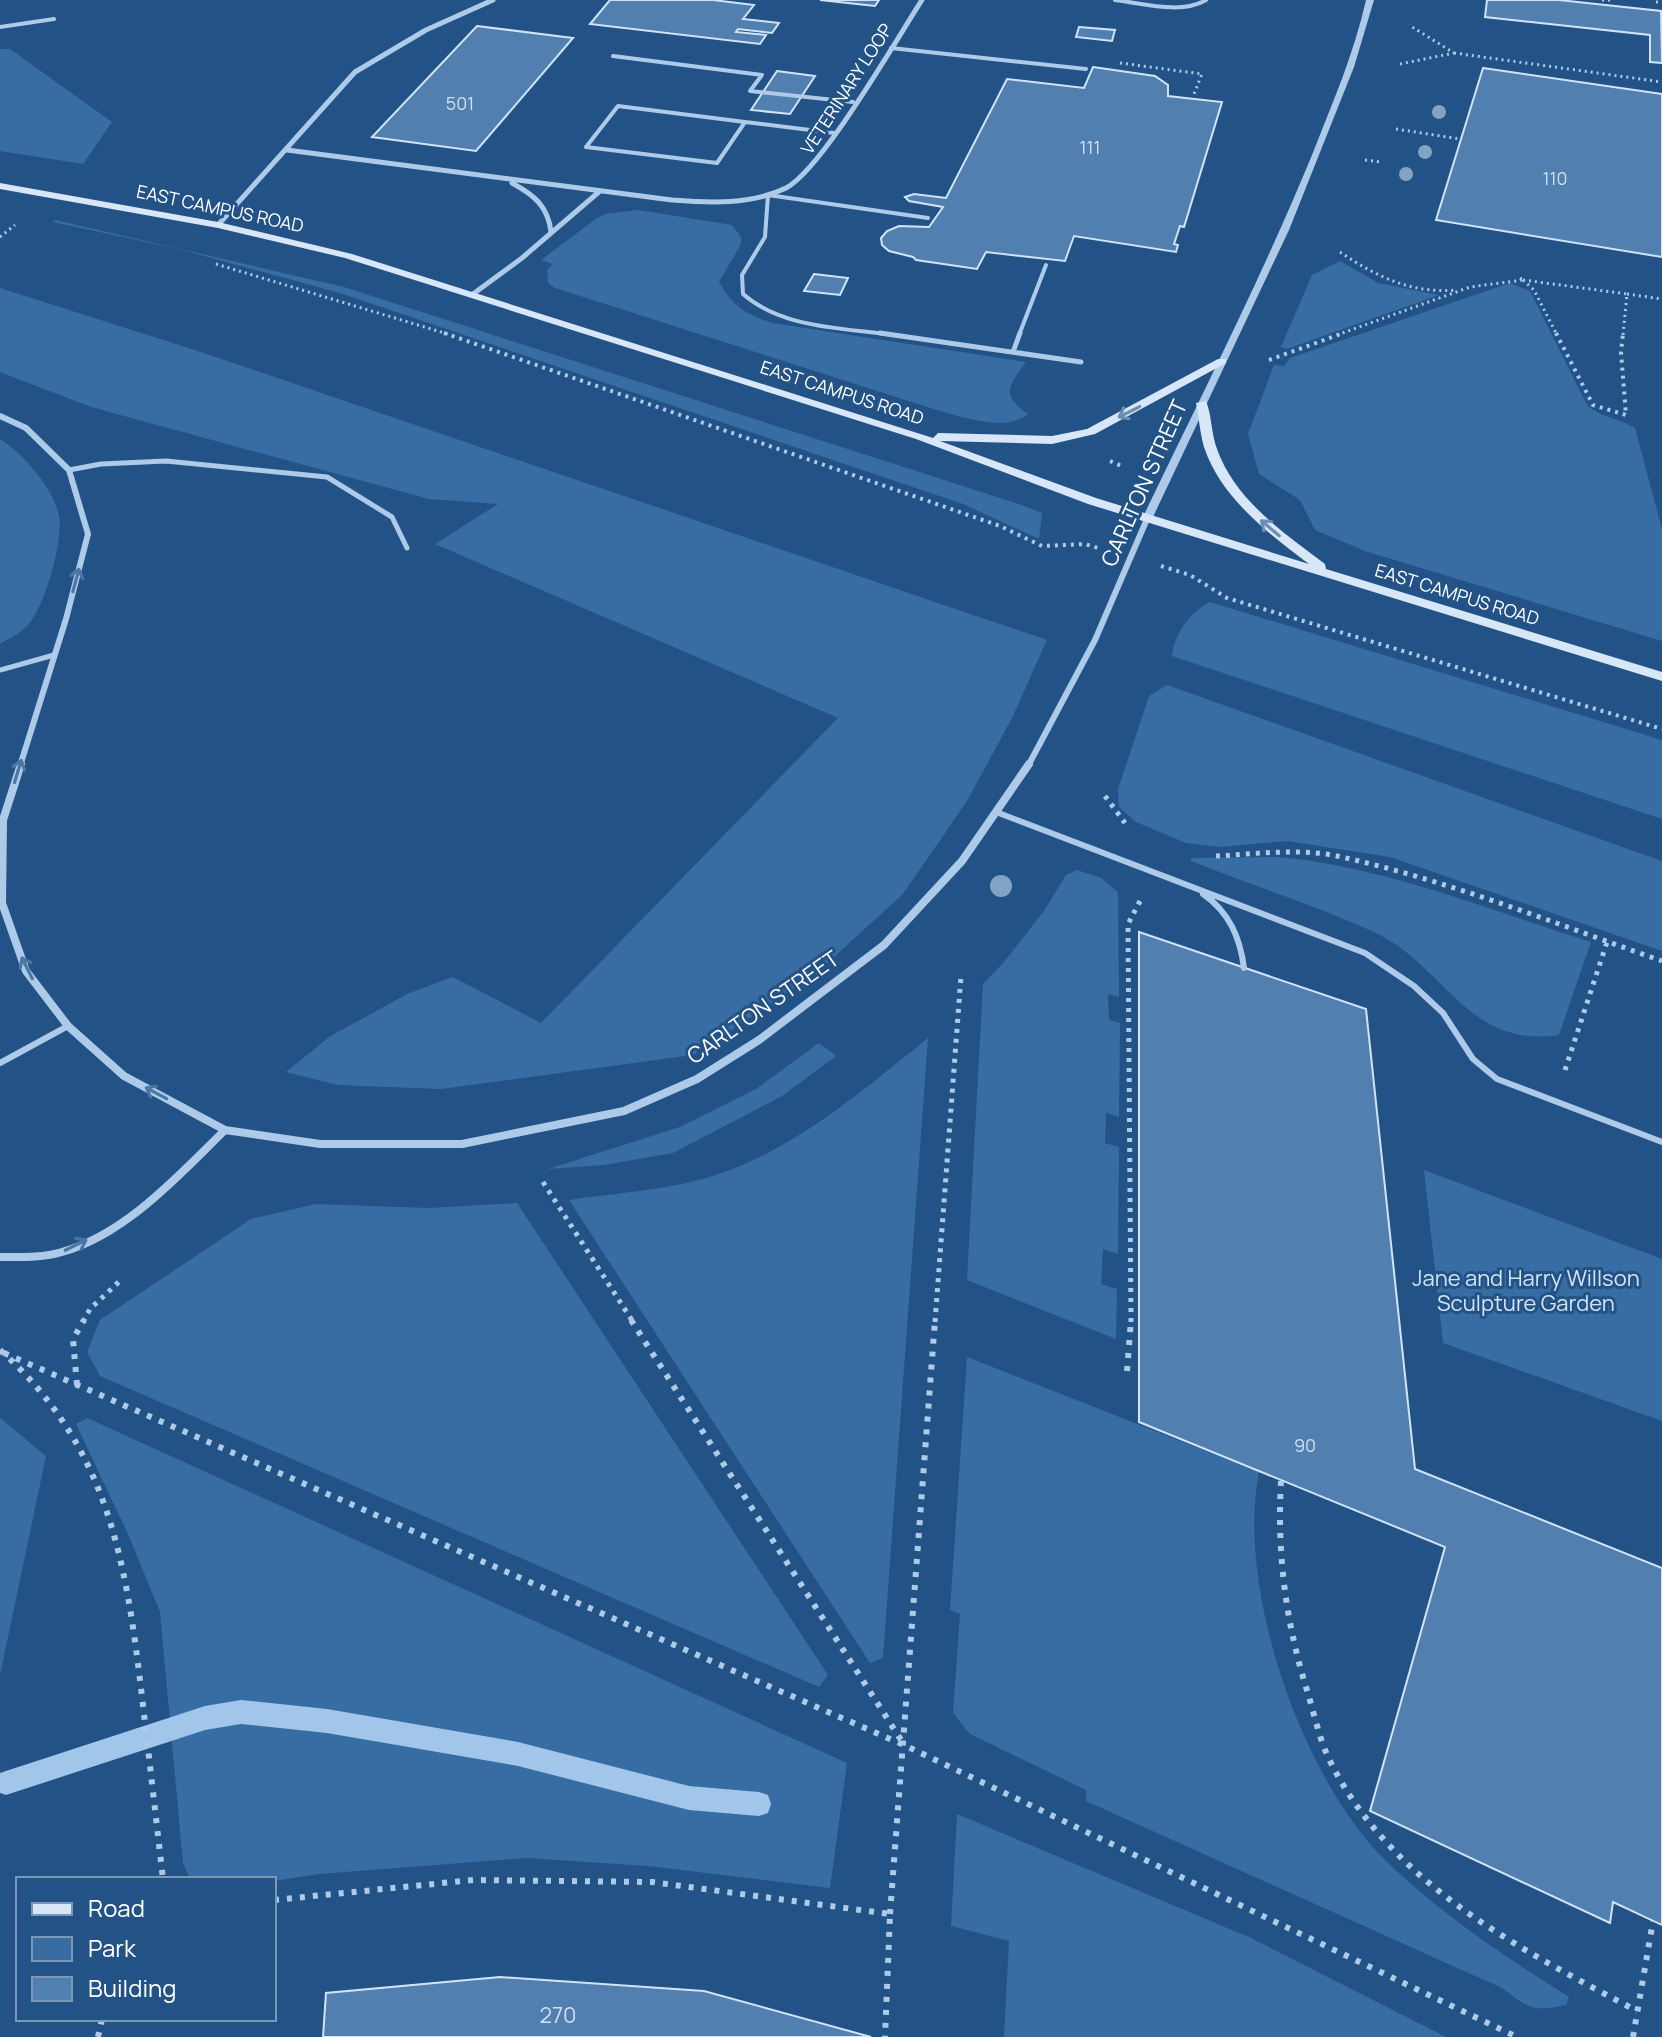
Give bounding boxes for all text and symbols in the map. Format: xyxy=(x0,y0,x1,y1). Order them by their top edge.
street label: VETERINARY LOOP xyxy=(795,18,897,158)
house number: 501 xyxy=(446,91,474,115)
house number: 111 xyxy=(1079,135,1101,159)
house number: 110 xyxy=(1542,166,1568,190)
street label: EAST CAMPUS ROAD xyxy=(134,179,306,237)
street label: EAST CAMPUS ROAD xyxy=(758,354,927,430)
street label: CARLTON STREET xyxy=(1094,395,1194,571)
one-way arrow xyxy=(1118,405,1142,421)
one-way arrow xyxy=(1261,519,1281,537)
street label: EAST CAMPUS ROAD xyxy=(1372,558,1542,630)
one-way arrow xyxy=(70,567,85,593)
one-way arrow xyxy=(11,759,26,785)
street label: CARLTON STREET xyxy=(681,943,845,1071)
one-way arrow xyxy=(19,957,34,981)
one-way arrow xyxy=(145,1084,168,1100)
one-way arrow xyxy=(64,1237,88,1252)
park label: Jane and Harry Willson Sculpture Garden xyxy=(1412,1263,1640,1318)
house number: 90 xyxy=(1294,1433,1316,1457)
legend xyxy=(16,1877,276,2021)
text: Road xyxy=(88,1891,145,1924)
text: Park xyxy=(88,1931,137,1964)
text: Building xyxy=(88,1971,176,2004)
house number: 270 xyxy=(539,2000,577,2030)

